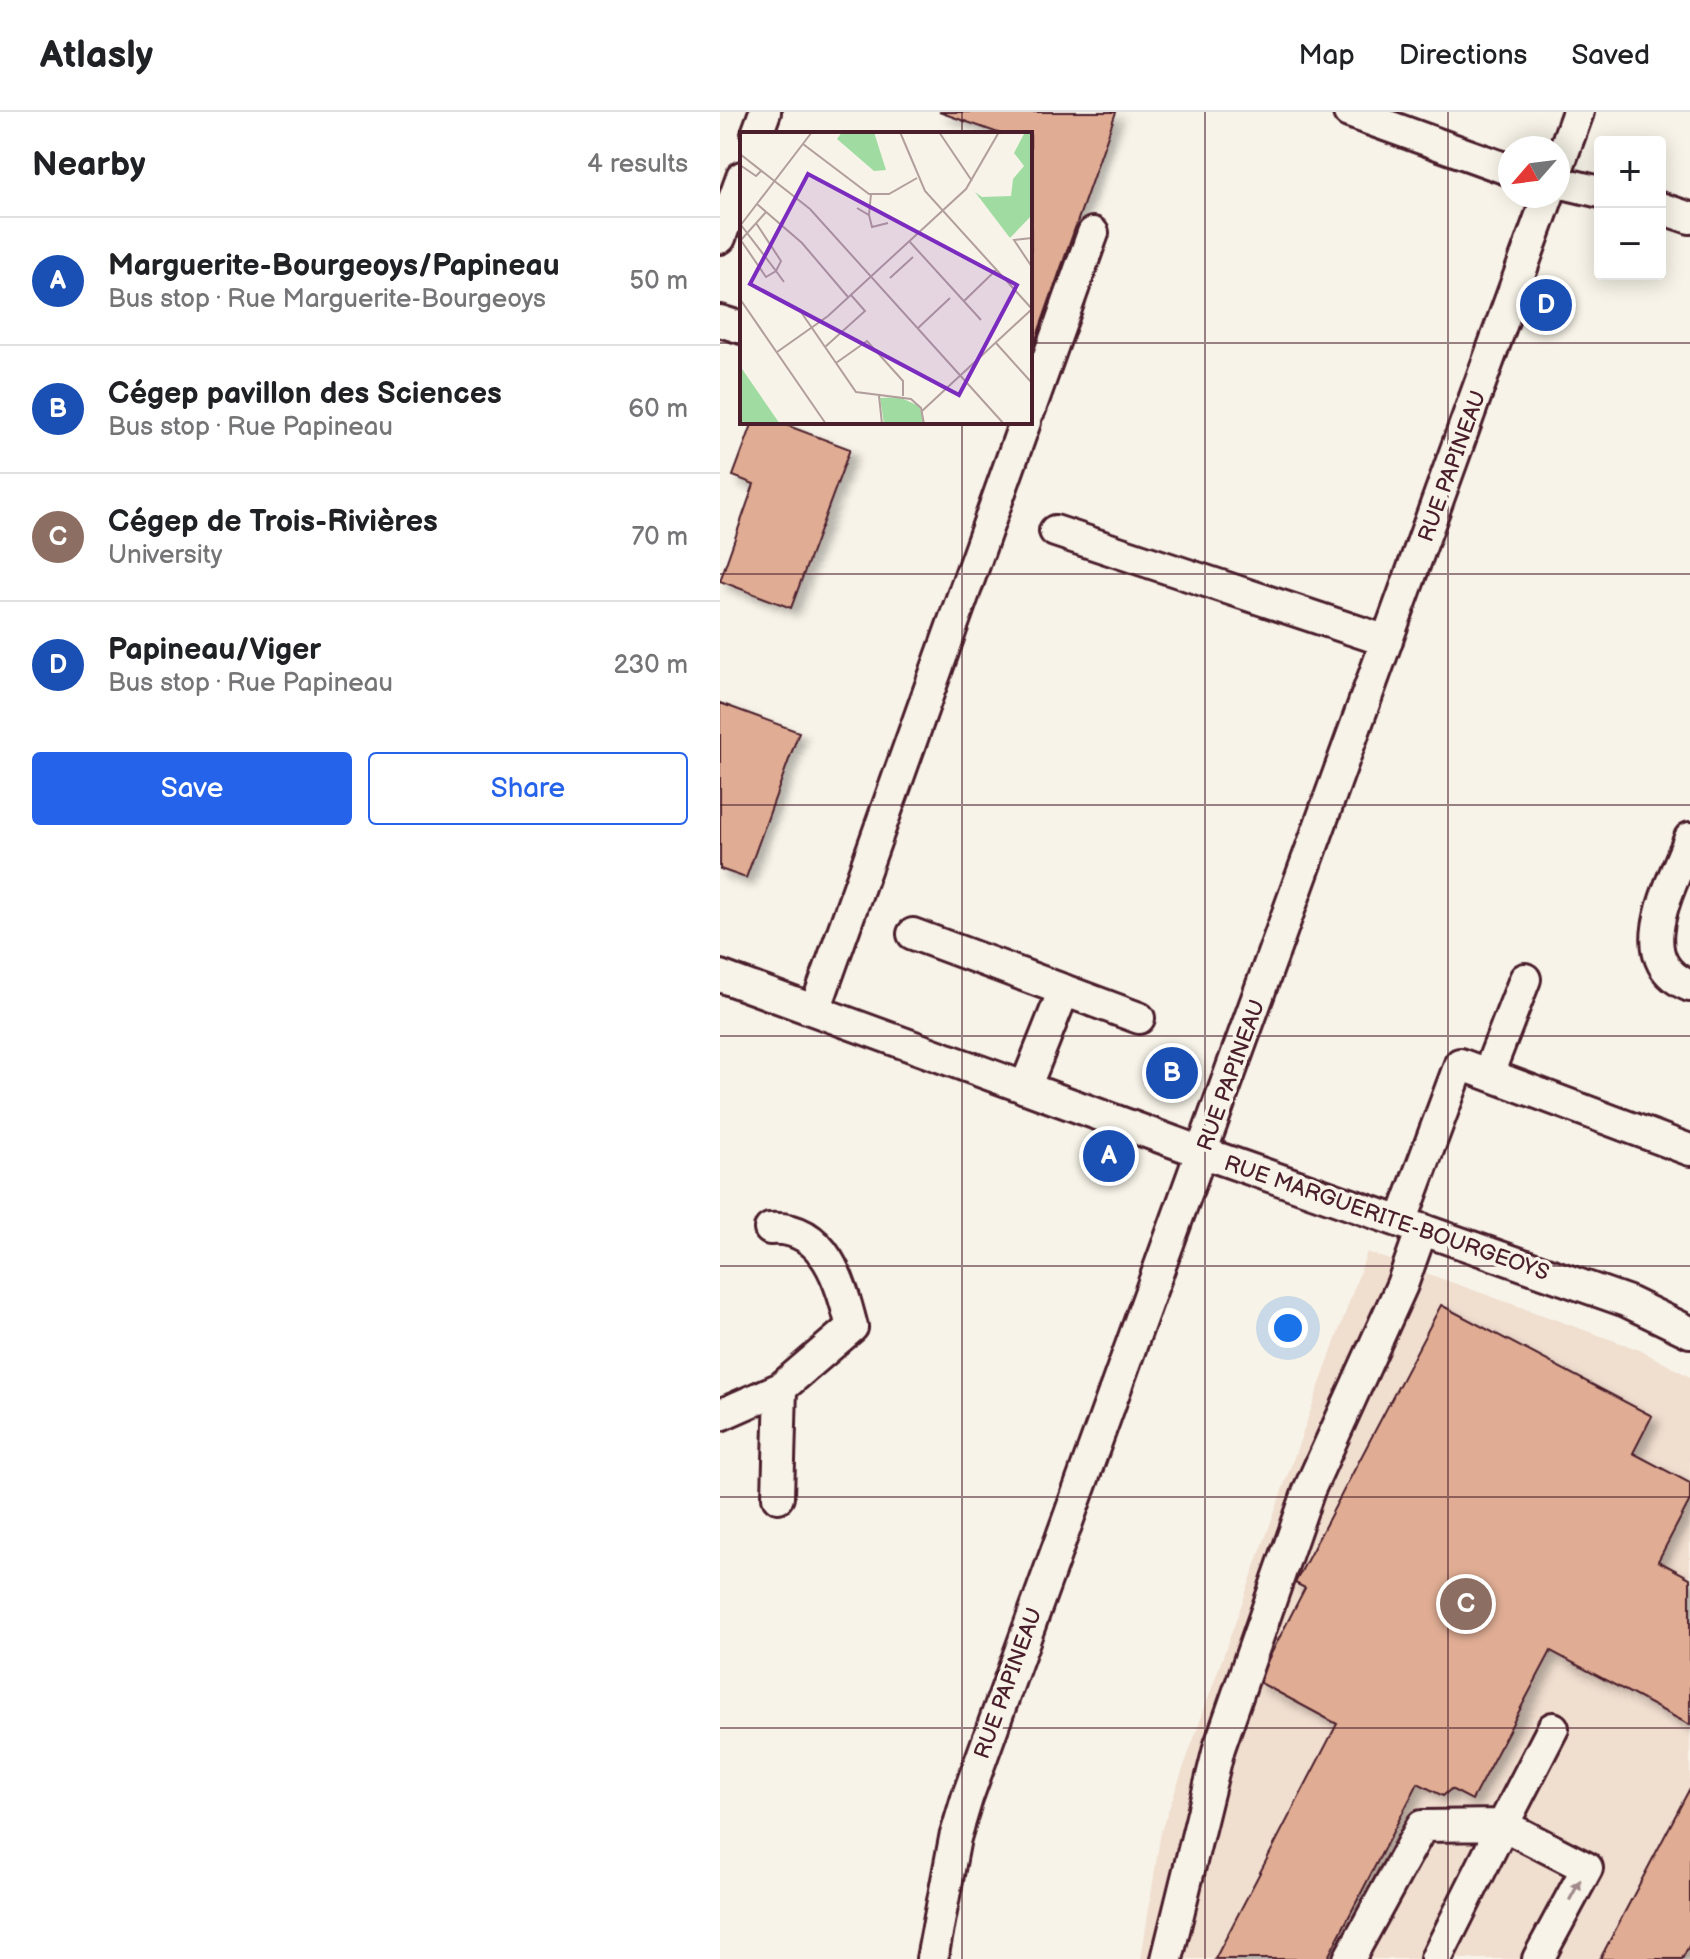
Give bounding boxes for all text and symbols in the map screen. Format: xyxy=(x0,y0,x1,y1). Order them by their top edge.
text: Atlasly xyxy=(40,33,153,78)
text: Map xyxy=(1298,39,1355,72)
text: Directions xyxy=(1399,39,1527,72)
text: Saved xyxy=(1571,39,1650,72)
inset map xyxy=(740,132,1032,424)
north arrow xyxy=(1498,136,1570,208)
map controls xyxy=(1594,136,1666,280)
button: + xyxy=(1594,136,1666,208)
text: Nearby xyxy=(32,144,146,185)
text: 4 results xyxy=(587,149,688,180)
button: − xyxy=(1594,208,1666,280)
text: Marguerite-Bourgeoys/Papineau xyxy=(108,248,560,284)
text: A xyxy=(50,266,66,297)
text: 50 m xyxy=(629,266,688,297)
pin: D xyxy=(1520,275,1572,335)
text: Bus stop · Rue Marguerite-Bourgeoys xyxy=(108,284,546,315)
text: Cégep pavillon des Sciences xyxy=(108,376,502,412)
street label: RUE PAPINEAU xyxy=(1413,387,1492,546)
text: B xyxy=(49,394,67,425)
text: 60 m xyxy=(628,394,688,425)
text: Bus stop · Rue Papineau xyxy=(108,412,393,443)
text: Cégep de Trois-Rivières xyxy=(108,504,438,540)
text: C xyxy=(49,522,67,553)
text: 70 m xyxy=(631,522,688,553)
text: University xyxy=(108,540,223,571)
text: Papineau/Viger xyxy=(108,632,321,668)
text: D xyxy=(49,650,67,681)
text: 230 m xyxy=(613,650,688,681)
text: Bus stop · Rue Papineau xyxy=(108,668,393,699)
button: Save xyxy=(32,752,352,825)
button: Share xyxy=(368,752,688,825)
street label: RUE PAPINEAU xyxy=(1192,996,1271,1155)
pin: B xyxy=(1146,1043,1198,1103)
pin: A xyxy=(1083,1126,1135,1186)
street label: RUE MARGUERITE-BOURGEOYS xyxy=(1220,1150,1553,1287)
your location xyxy=(1268,1308,1308,1348)
pin: C xyxy=(1440,1574,1492,1634)
street label: RUE PAPINEAU xyxy=(969,1604,1048,1763)
one-way arrow xyxy=(1568,1879,1582,1901)

